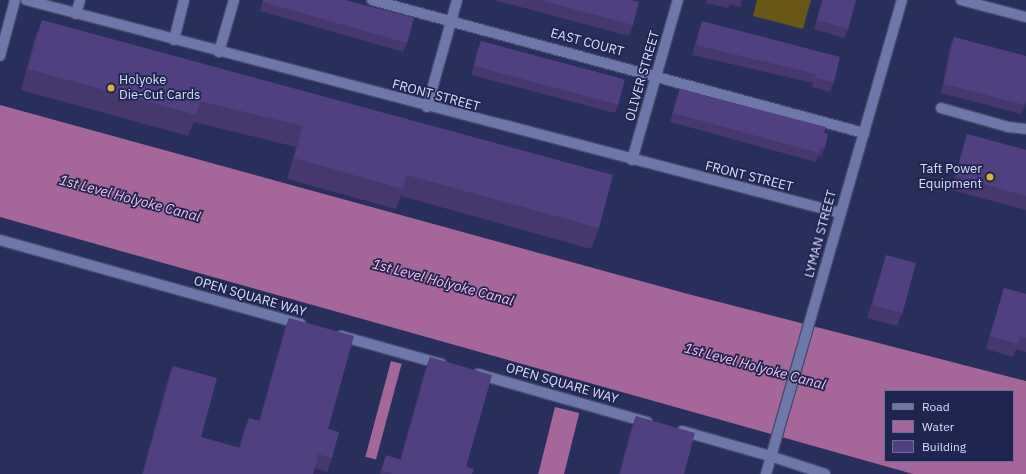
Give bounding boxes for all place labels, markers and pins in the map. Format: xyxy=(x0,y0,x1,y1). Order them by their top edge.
place label: Holyoke Die-Cut Cards xyxy=(119,73,200,104)
marker: Holyoke Die-Cut Cards xyxy=(106,83,116,93)
place label: Taft Power Equipment xyxy=(918,162,982,193)
marker: Taft Power Equipment xyxy=(985,172,995,182)

